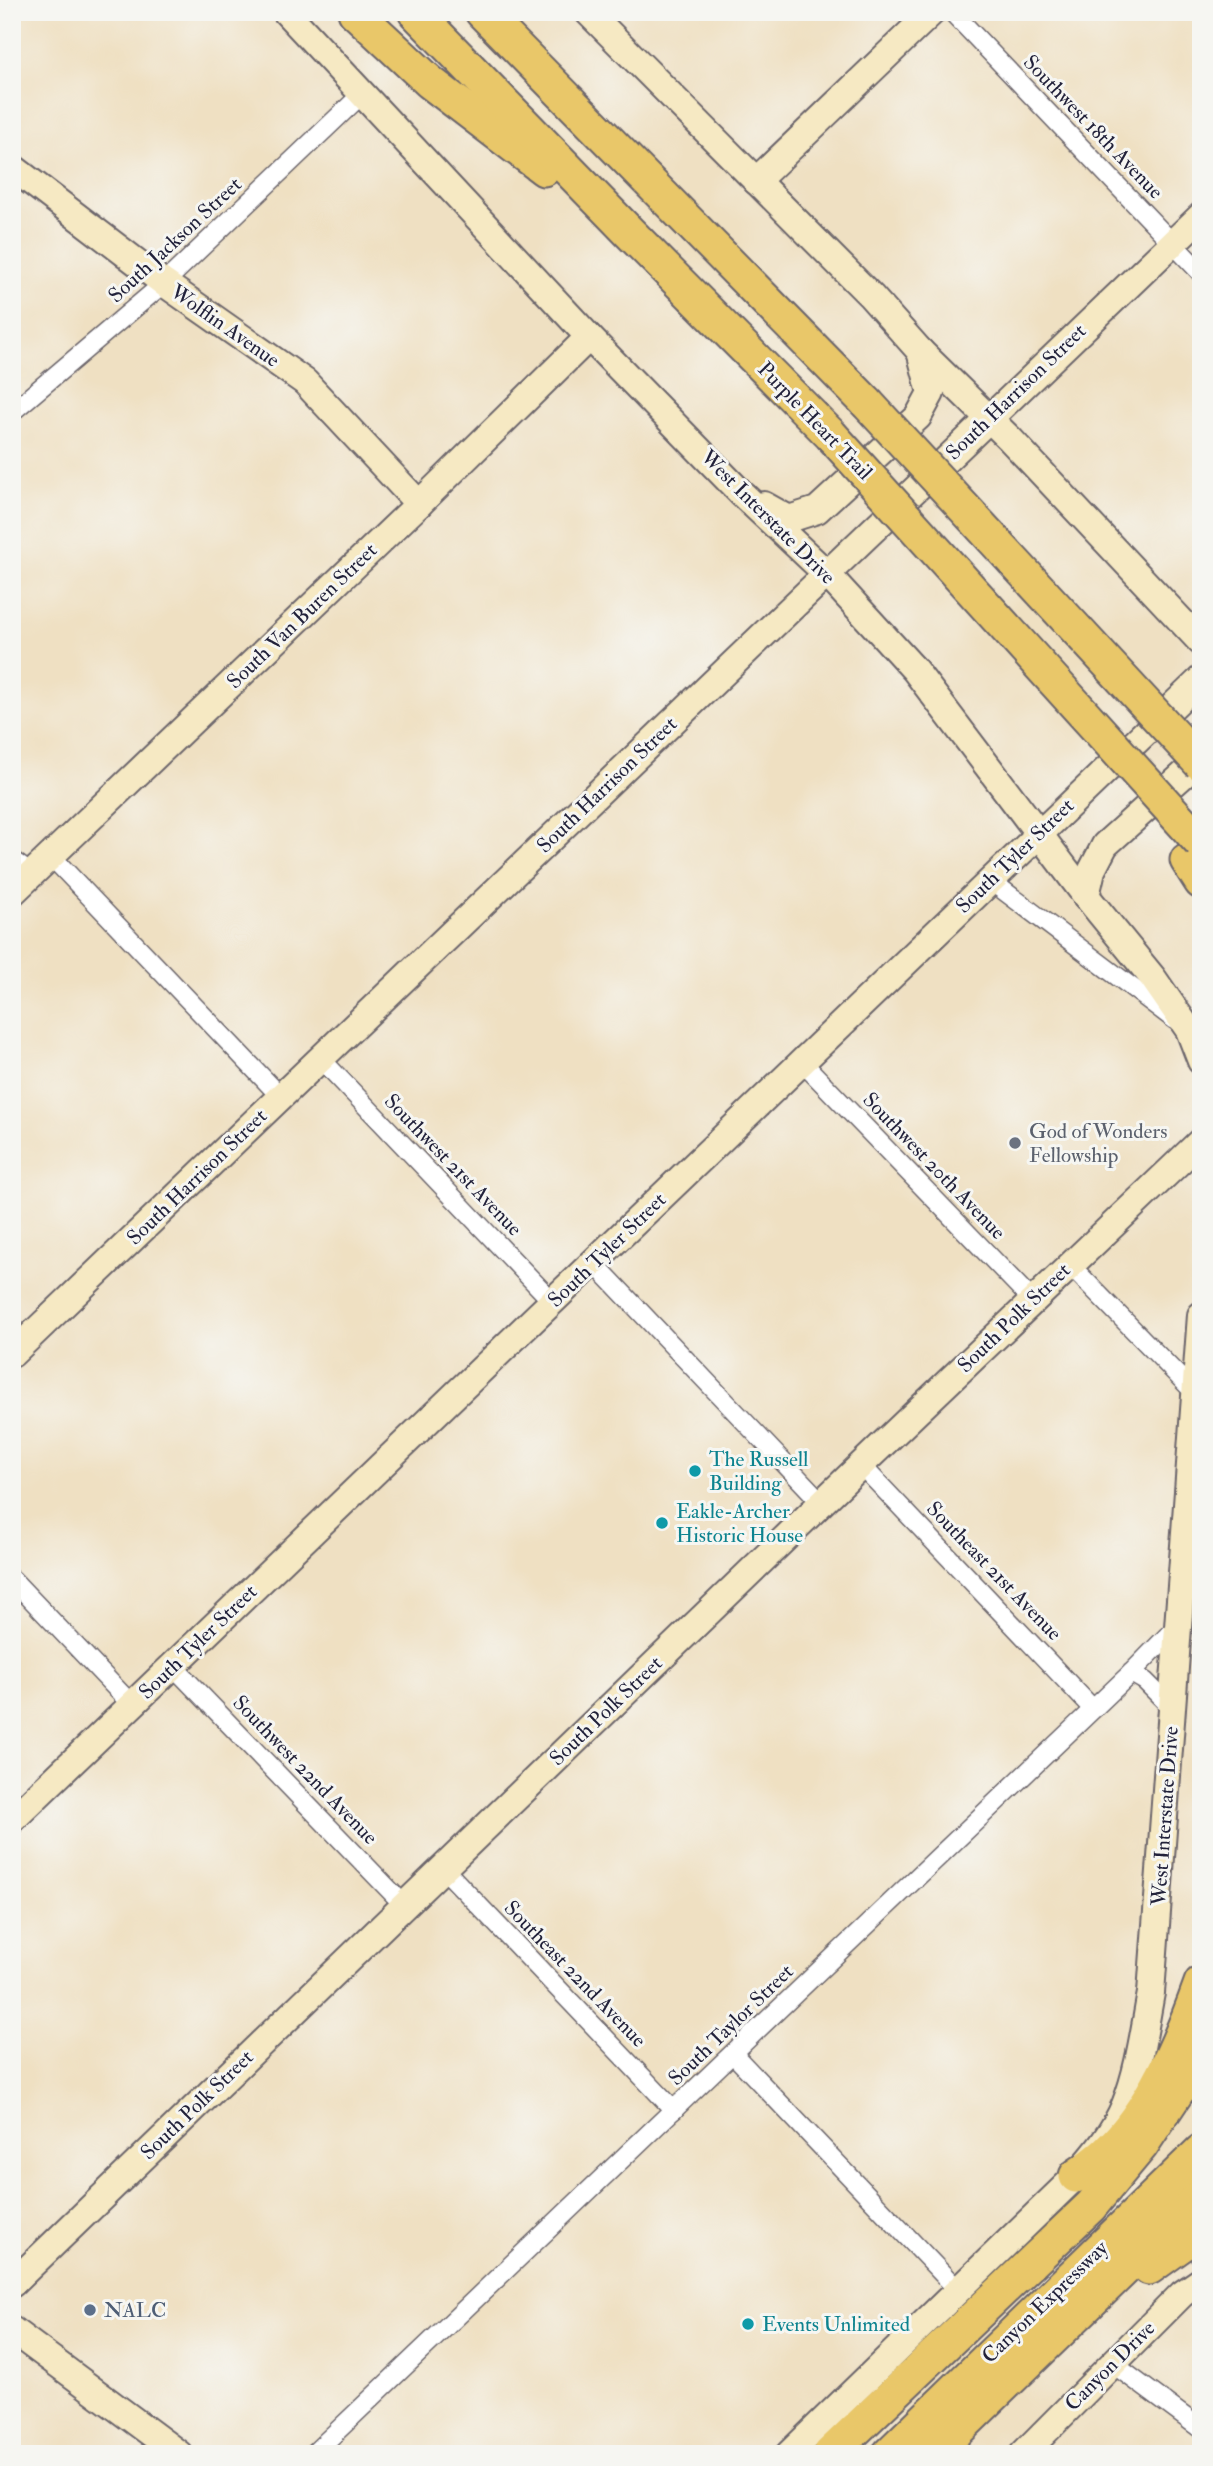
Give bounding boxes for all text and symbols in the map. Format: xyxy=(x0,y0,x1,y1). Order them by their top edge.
street label: Southwest 18th Avenue xyxy=(1017,49,1169,205)
street label: South Jackson Street xyxy=(103,171,248,309)
street label: Wolflin Avenue xyxy=(164,278,285,374)
street label: South Harrison Street xyxy=(940,318,1092,466)
street label: Purple Heart Trail xyxy=(752,356,879,486)
street label: West Interstate Drive xyxy=(694,443,841,590)
street label: South Van Buren Street xyxy=(221,537,383,695)
street label: South Harrison Street xyxy=(531,711,683,859)
street label: South Tyler Street xyxy=(950,793,1080,919)
street label: Southwest 20th Avenue xyxy=(857,1087,1011,1246)
street label: Southwest 21st Avenue xyxy=(378,1088,528,1242)
street label: South Harrison Street xyxy=(121,1103,273,1251)
place label: God of Wonders Fellowship xyxy=(1029,1118,1167,1169)
marker: God of Wonders Fellowship xyxy=(1007,1135,1023,1151)
street label: South Tyler Street xyxy=(542,1187,672,1313)
street label: South Polk Street xyxy=(952,1257,1076,1379)
place label: The Russell Building xyxy=(709,1446,809,1497)
marker: The Russell Building xyxy=(687,1463,703,1479)
street label: Southeast 21st Avenue xyxy=(921,1496,1068,1647)
place label: Eakle-Archer Historic House xyxy=(676,1498,803,1549)
marker: Eakle-Archer Historic House xyxy=(654,1515,670,1531)
street label: South Tyler Street xyxy=(133,1579,263,1705)
street label: South Polk Street xyxy=(544,1650,668,1772)
street label: Southwest 22nd Avenue xyxy=(227,1689,384,1851)
street label: West Interstate Drive xyxy=(1145,1725,1185,1908)
street label: Southeast 22nd Avenue xyxy=(498,1895,652,2053)
street label: South Taylor Street xyxy=(663,1958,799,2092)
street label: South Polk Street xyxy=(135,2044,259,2166)
street label: Canyon Expressway xyxy=(976,2234,1114,2369)
place label: NALC xyxy=(104,2297,166,2324)
marker: NALC xyxy=(82,2302,98,2318)
place label: Events Unlimited xyxy=(762,2311,911,2338)
street label: Canyon Drive xyxy=(1059,2315,1161,2417)
marker: Events Unlimited xyxy=(740,2316,756,2332)

